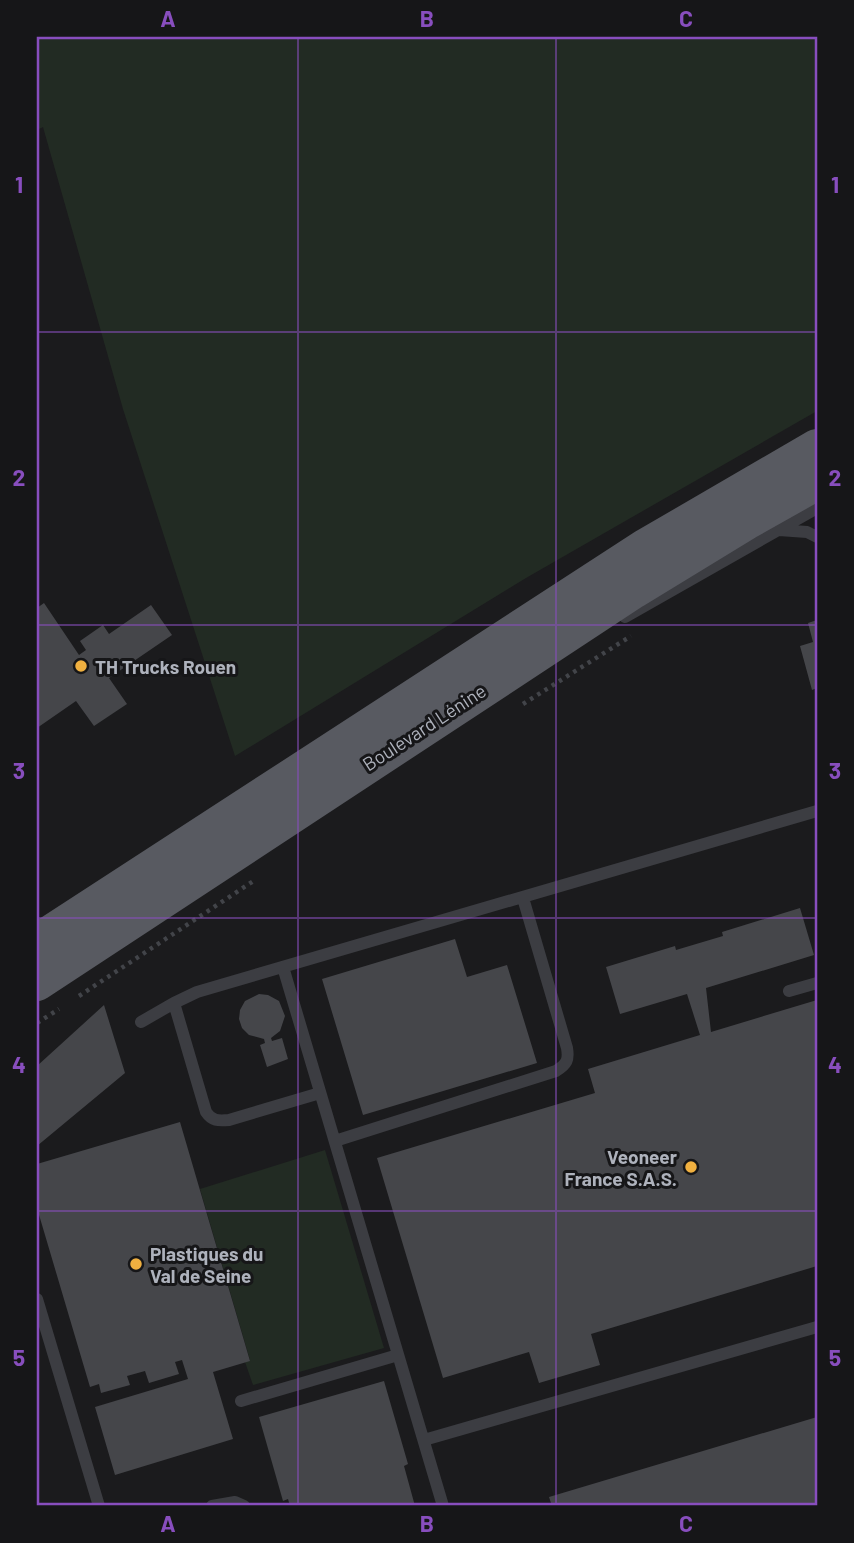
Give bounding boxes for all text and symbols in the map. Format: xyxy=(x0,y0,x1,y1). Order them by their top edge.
text: A xyxy=(160,4,176,32)
text: B xyxy=(420,4,434,32)
text: C xyxy=(679,4,693,32)
text: 1 xyxy=(15,170,23,198)
text: 1 xyxy=(831,170,839,198)
text: 2 xyxy=(13,463,25,491)
text: 2 xyxy=(829,463,841,491)
place label: TH Trucks Rouen xyxy=(95,655,236,678)
marker: TH Trucks Rouen xyxy=(73,658,89,674)
street label: Boulevard Lénine xyxy=(358,679,490,775)
text: 3 xyxy=(13,756,25,784)
text: 3 xyxy=(829,756,841,784)
text: 4 xyxy=(12,1050,26,1078)
text: 4 xyxy=(828,1050,842,1078)
place label: Veoneer France S.A.S. xyxy=(565,1145,678,1190)
marker: Veoneer France S.A.S. xyxy=(683,1159,699,1175)
place label: Plastiques du Val de Seine xyxy=(150,1242,263,1287)
marker: Plastiques du Val de Seine xyxy=(128,1256,144,1272)
text: 5 xyxy=(13,1343,25,1371)
text: 5 xyxy=(829,1343,841,1371)
text: A xyxy=(160,1509,176,1537)
text: B xyxy=(420,1509,434,1537)
text: C xyxy=(679,1509,693,1537)

